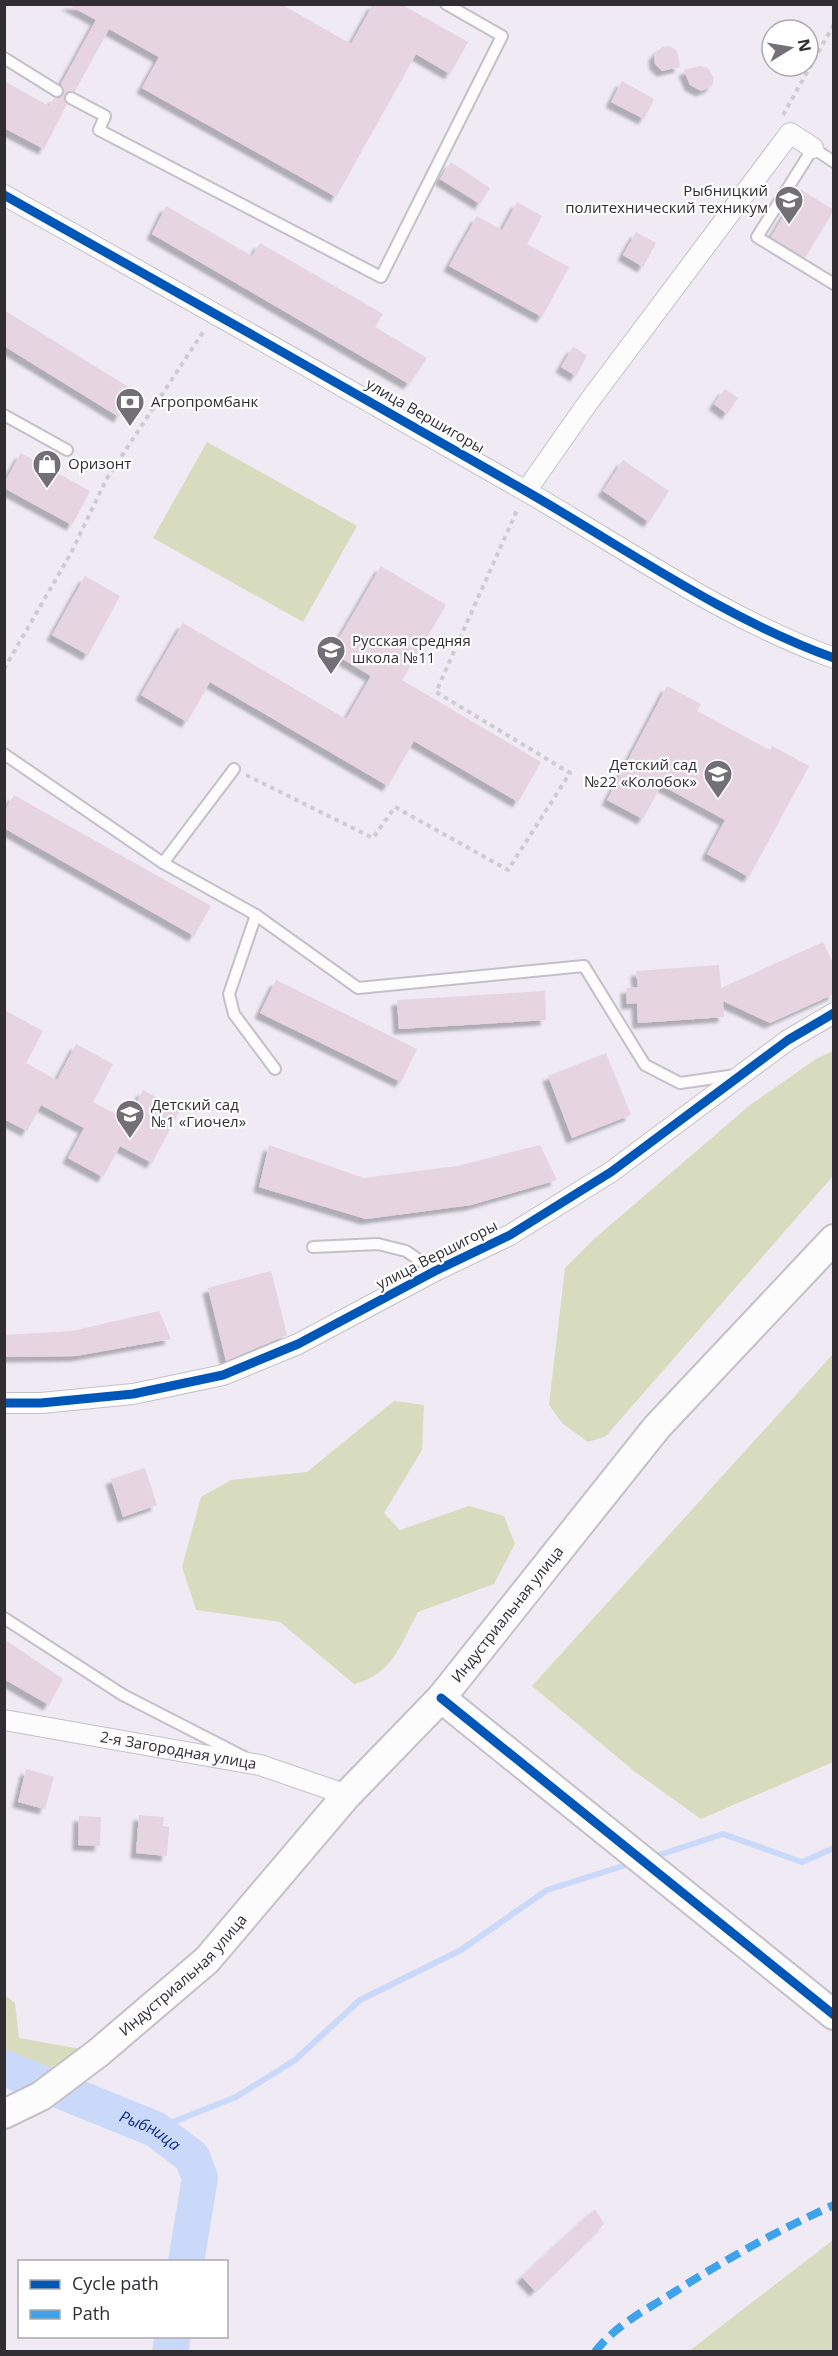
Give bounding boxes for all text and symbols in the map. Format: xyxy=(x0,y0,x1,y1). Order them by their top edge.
north arrow xyxy=(760,18,820,78)
text: N xyxy=(793,37,817,54)
place label: Рыбницкий политехнический техникум xyxy=(565,180,768,217)
school or university icon: Рыбницкий политехнический техникум xyxy=(773,184,805,226)
street label: улица Вершигоры xyxy=(363,373,488,457)
bank icon: Агропромбанк xyxy=(114,386,146,428)
place label: Агропромбанк xyxy=(151,391,258,411)
shop icon: Оризонт xyxy=(31,448,63,490)
place label: Оризонт xyxy=(68,453,131,473)
place label: Русская средняя школа №11 xyxy=(352,630,471,667)
school or university icon: Русская средняя школа №11 xyxy=(315,634,347,676)
place label: Детский сад №22 «Колобок» xyxy=(584,754,697,791)
school or university icon: Детский сад №22 «Колобок» xyxy=(702,758,734,800)
place label: Детский сад №1 «Гиочел» xyxy=(151,1094,246,1131)
school or university icon: Детский сад №1 «Гиочел» xyxy=(114,1098,146,1140)
street label: улица Вершигоры xyxy=(372,1215,501,1293)
street label: Индустриальная улица xyxy=(446,1542,567,1686)
street label: 2-я Загородная улица xyxy=(99,1726,258,1773)
street label: Индустриальная улица xyxy=(114,1910,251,2040)
water label: Рыбница xyxy=(116,2105,185,2156)
legend xyxy=(18,2260,228,2338)
text: Cycle path xyxy=(72,2271,159,2295)
text: Path xyxy=(72,2301,110,2325)

